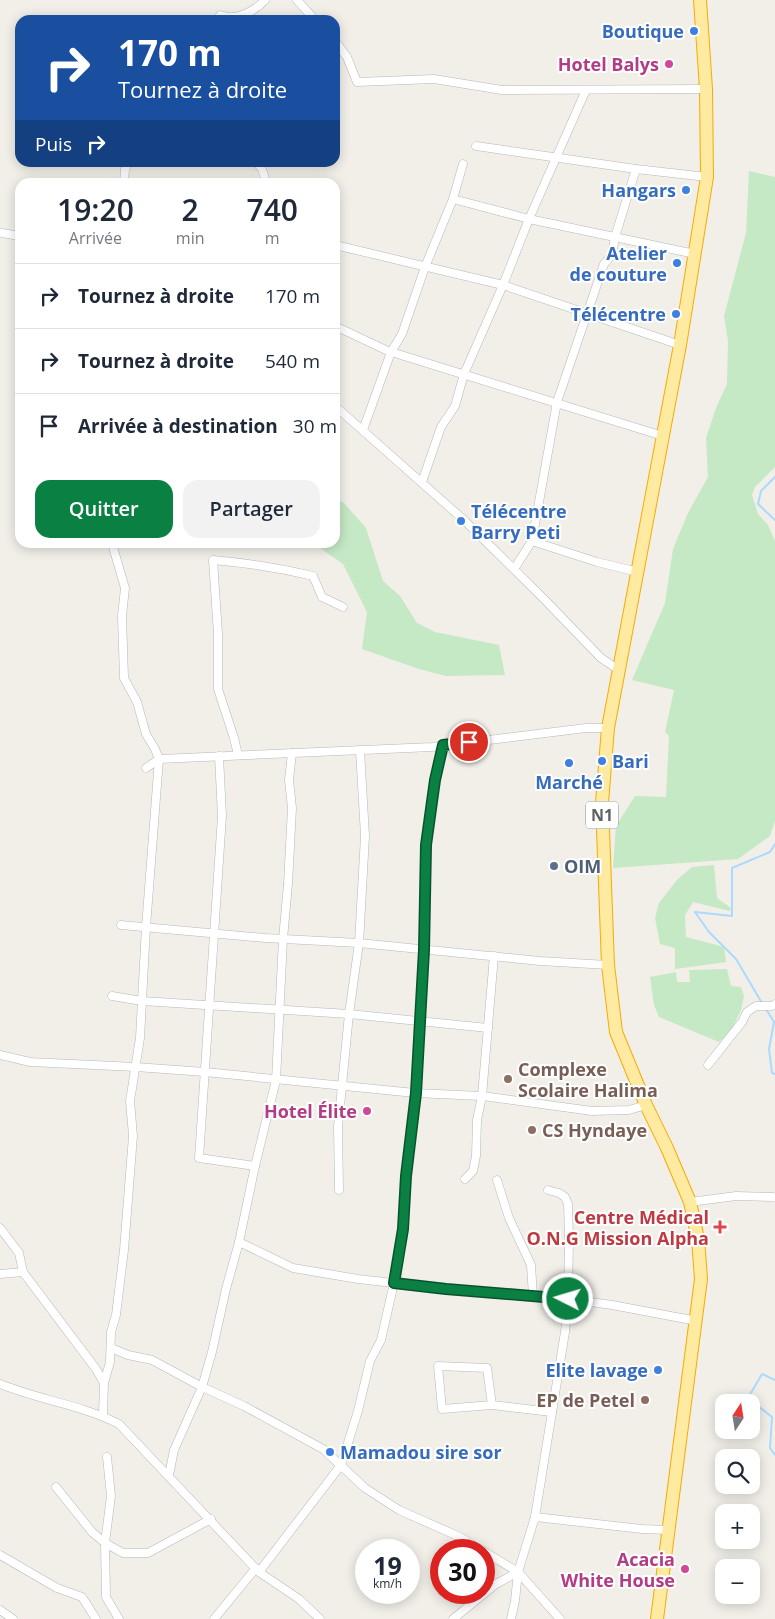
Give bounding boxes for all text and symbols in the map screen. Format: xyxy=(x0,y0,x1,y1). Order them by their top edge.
place label: Boutique xyxy=(602,19,684,43)
marker: Boutique xyxy=(688,25,700,37)
text: 170 m xyxy=(118,29,222,76)
icon: right xyxy=(35,35,100,100)
place label: Hotel Balys xyxy=(558,52,659,76)
marker: Hotel Balys xyxy=(663,58,675,70)
text: Tournez à droite xyxy=(118,74,287,104)
icon: right xyxy=(82,130,110,158)
text: Puis xyxy=(35,131,72,157)
place label: Hangars xyxy=(601,178,676,202)
marker: Hangars xyxy=(680,184,692,196)
text: 19:20 xyxy=(57,189,134,230)
text: 2 xyxy=(182,189,199,230)
text: 740 xyxy=(247,189,298,230)
text: Arrivée xyxy=(69,227,122,249)
text: min xyxy=(176,227,205,249)
text: m xyxy=(265,227,280,249)
place label: Atelier de couture xyxy=(570,241,667,286)
marker: Atelier de couture xyxy=(671,257,683,269)
icon: right xyxy=(35,282,63,310)
text: Tournez à droite xyxy=(78,283,234,309)
text: 170 m xyxy=(265,283,320,309)
place label: Télécentre xyxy=(570,302,666,326)
marker: Télécentre xyxy=(670,308,682,320)
icon: right xyxy=(35,347,63,375)
text: Tournez à droite xyxy=(78,348,234,374)
text: 540 m xyxy=(265,348,320,374)
icon: arrive xyxy=(35,412,63,440)
text: Arrivée à destination xyxy=(78,413,278,439)
text: 30 m xyxy=(293,413,337,439)
button: Quitter xyxy=(35,480,173,538)
button: Partager xyxy=(183,480,320,538)
place label: Télécentre Barry Peti xyxy=(471,499,567,544)
marker: Télécentre Barry Peti xyxy=(455,515,467,527)
pin xyxy=(448,721,490,763)
icon: arrive xyxy=(455,728,483,756)
place label: Bari xyxy=(612,749,649,773)
marker: Bari xyxy=(596,755,608,767)
marker: Marché xyxy=(563,757,575,769)
place label: Marché xyxy=(535,770,603,794)
road number: N1 xyxy=(586,802,618,828)
place label: OIM xyxy=(564,854,601,878)
marker: OIM xyxy=(548,860,560,872)
place label: Complexe Scolaire Halima xyxy=(518,1057,658,1102)
marker: Complexe Scolaire Halima xyxy=(502,1073,514,1085)
place label: Hotel Élite xyxy=(264,1099,357,1123)
marker: Hotel Élite xyxy=(361,1105,373,1117)
place label: CS Hyndaye xyxy=(542,1118,647,1142)
marker: CS Hyndaye xyxy=(526,1124,538,1136)
place label: Centre Médical O.N.G Mission Alpha xyxy=(527,1205,709,1250)
marker: Centre Médical O.N.G Mission Alpha xyxy=(713,1220,727,1234)
position arrow xyxy=(541,1272,593,1324)
place label: Elite lavage xyxy=(546,1358,648,1382)
marker: Elite lavage xyxy=(652,1364,664,1376)
place label: EP de Petel xyxy=(536,1388,635,1412)
marker: EP de Petel xyxy=(639,1394,651,1406)
north arrow xyxy=(715,1394,760,1439)
map controls xyxy=(715,1394,760,1604)
place label: Mamadou sire sor xyxy=(340,1440,502,1464)
marker: Mamadou sire sor xyxy=(324,1446,336,1458)
button: search xyxy=(715,1449,760,1494)
button: + xyxy=(715,1504,760,1549)
speed limit sign: 30 xyxy=(430,1539,495,1604)
place label: Acacia White House xyxy=(561,1547,675,1592)
text: 19 xyxy=(373,1548,402,1582)
button: − xyxy=(715,1559,760,1604)
marker: Acacia White House xyxy=(679,1563,691,1575)
text: km/h xyxy=(373,1575,402,1592)

